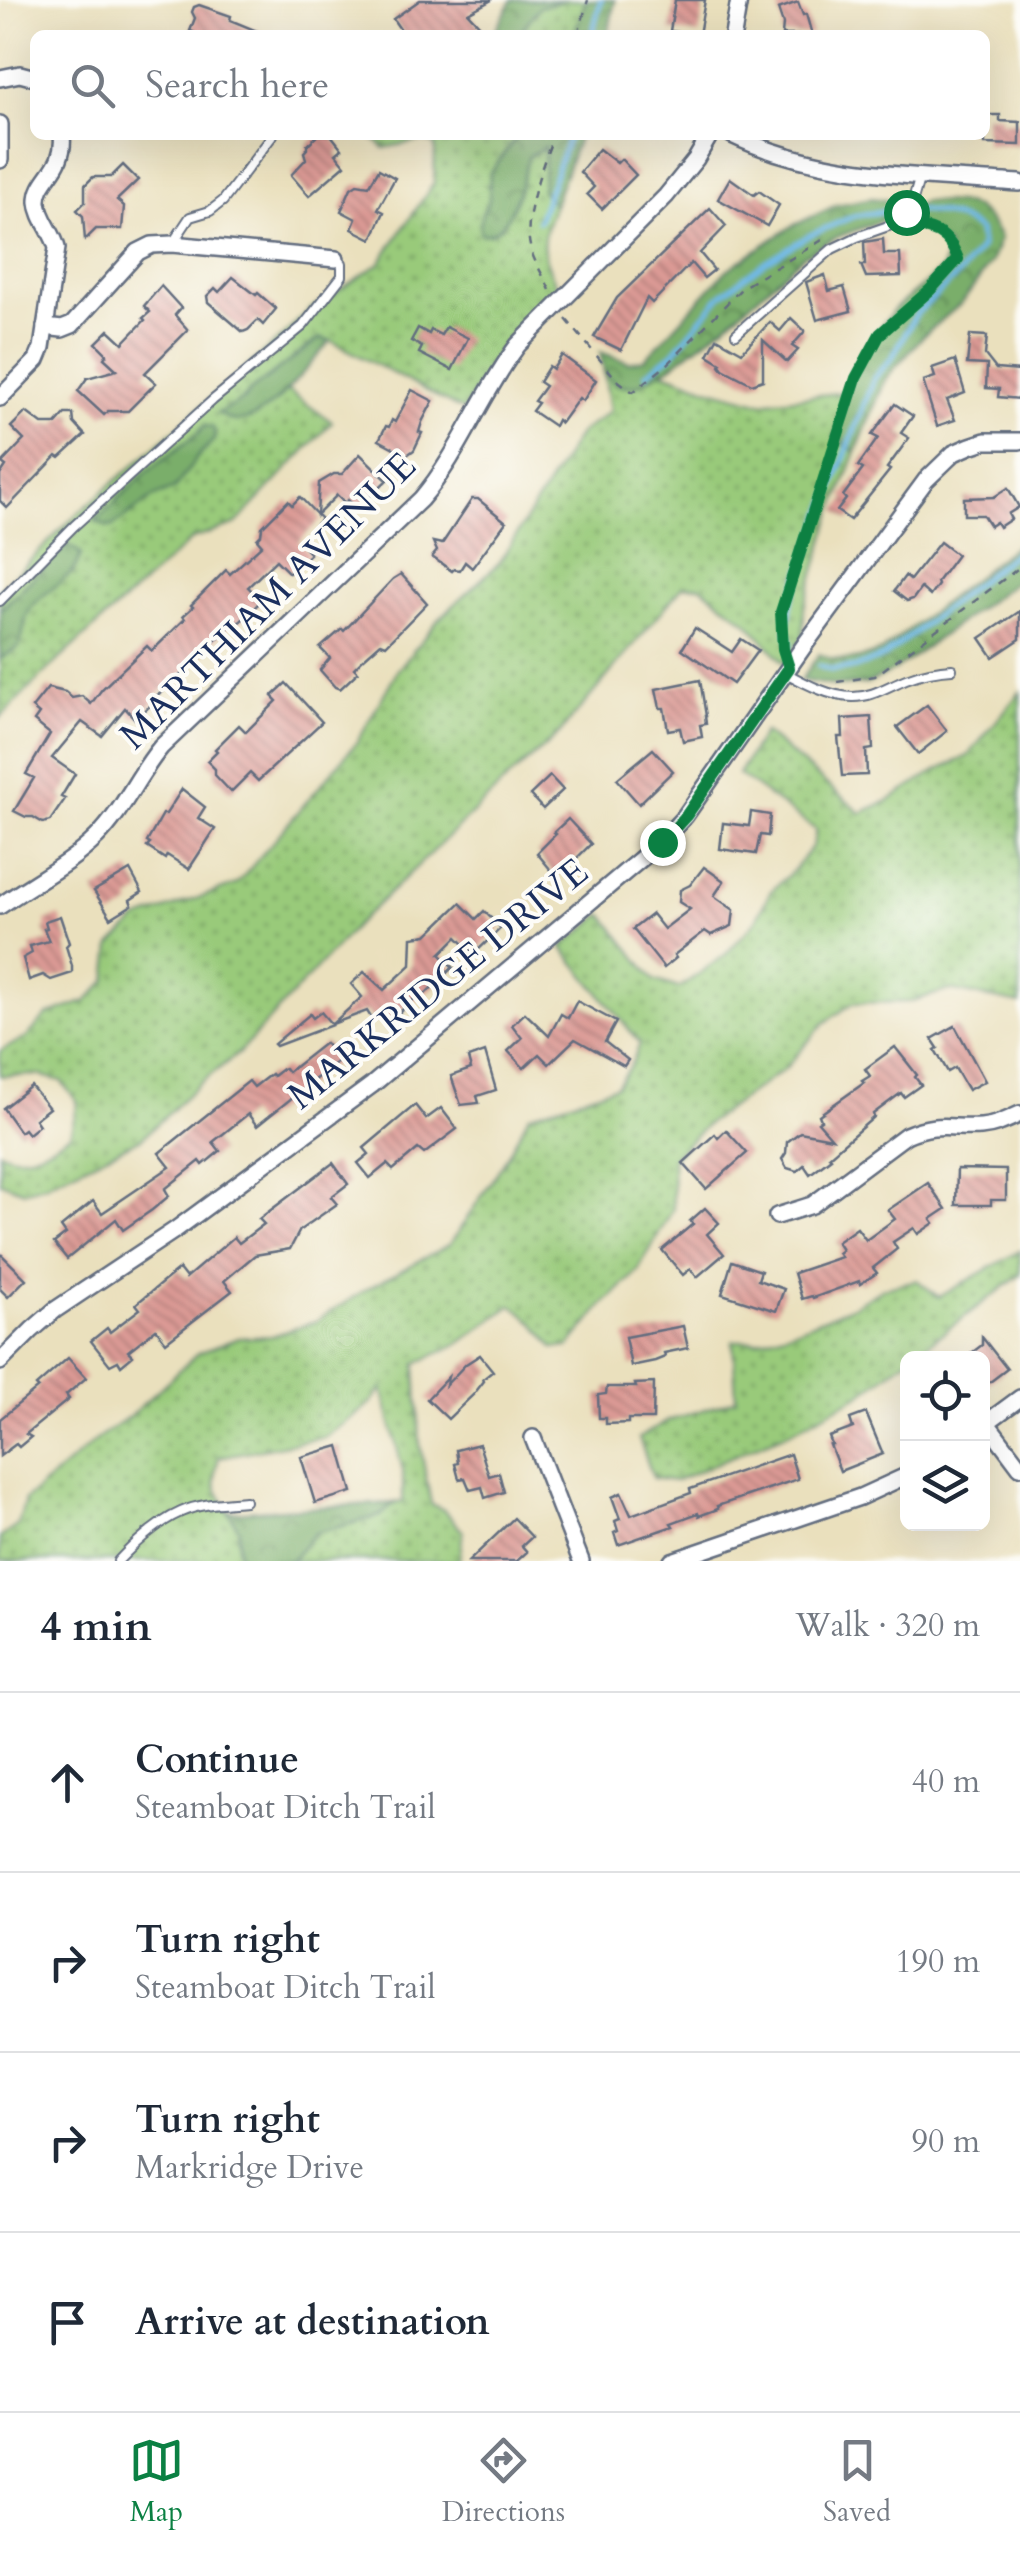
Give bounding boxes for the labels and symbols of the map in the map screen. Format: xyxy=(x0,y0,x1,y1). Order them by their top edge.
route start xyxy=(884,190,930,236)
street label: MARTHIAM AVENUE xyxy=(108,441,428,761)
route end xyxy=(640,820,686,866)
street label: MARKRIDGE DRIVE xyxy=(277,846,599,1122)

